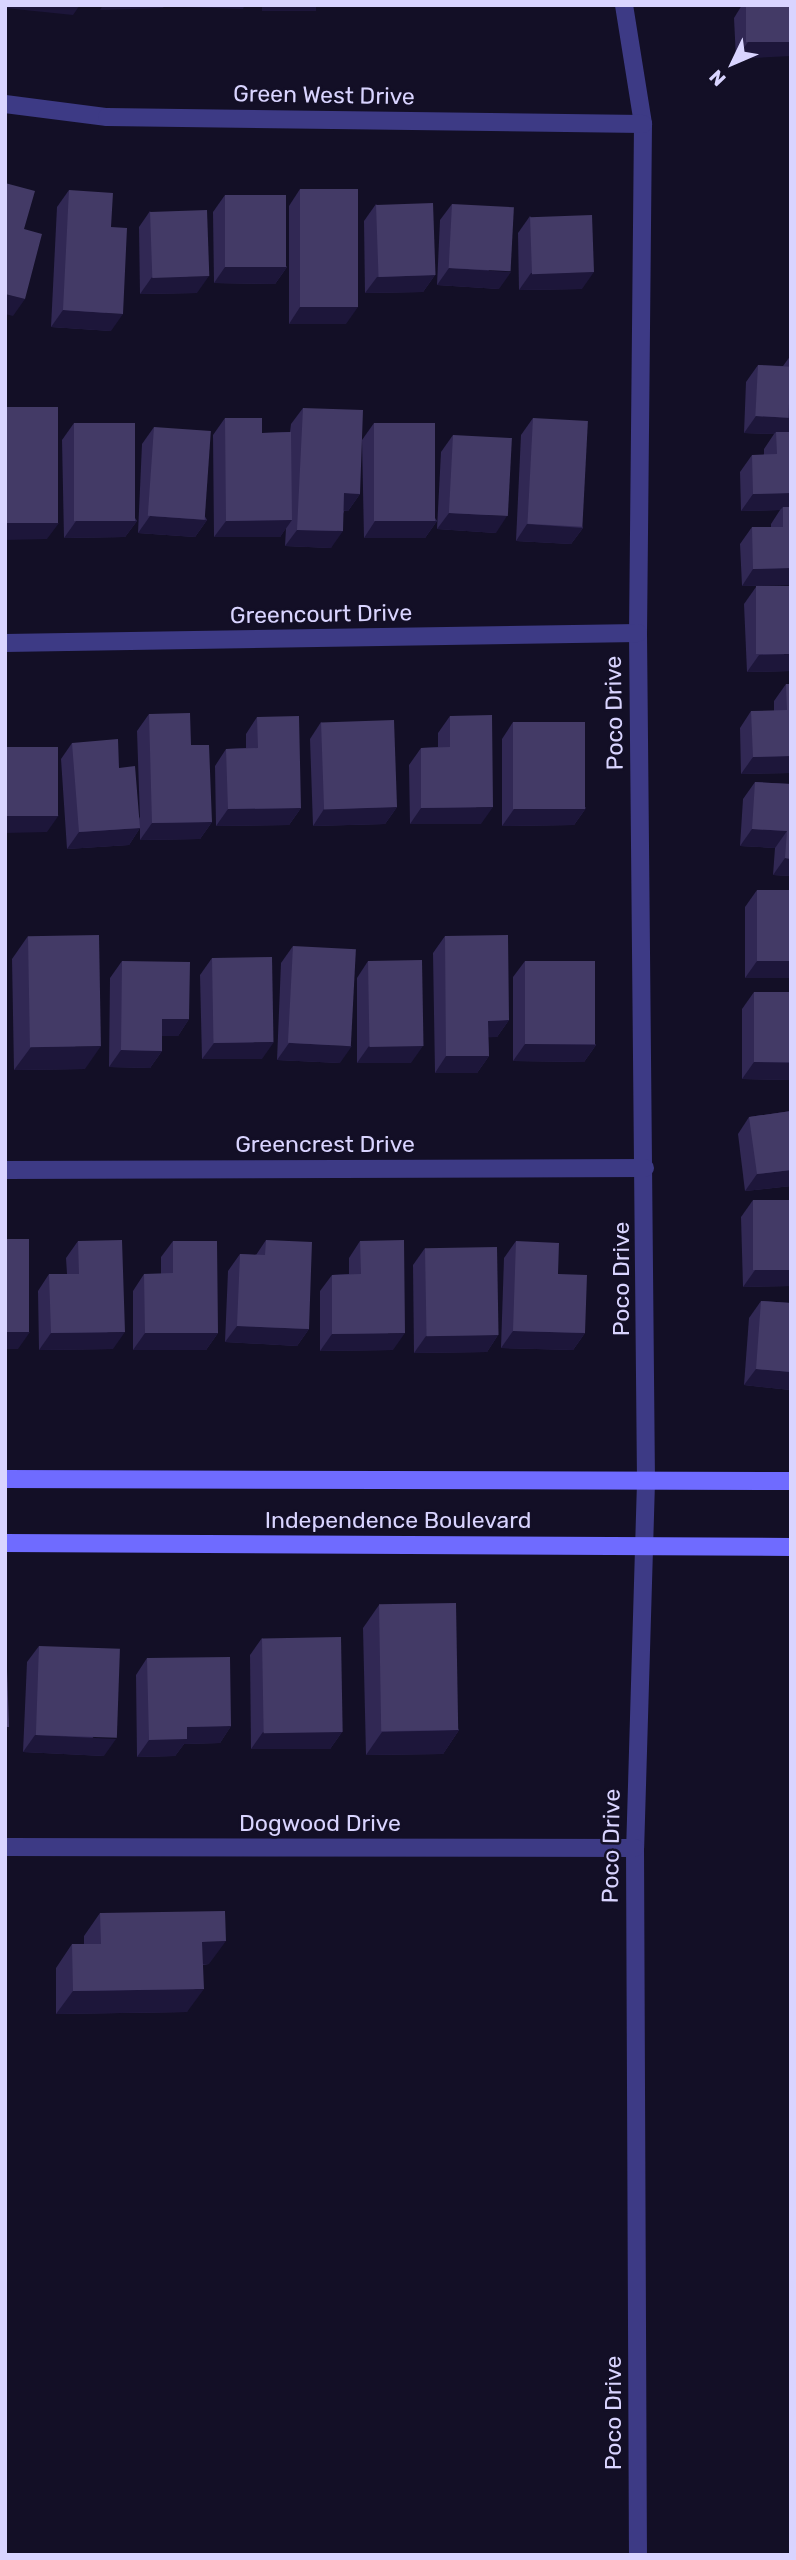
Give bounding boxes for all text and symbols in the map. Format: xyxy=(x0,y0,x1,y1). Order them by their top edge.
north arrow xyxy=(698,28,768,98)
text: N xyxy=(705,65,731,91)
street label: Green West Drive xyxy=(233,80,415,110)
street label: Greencourt Drive xyxy=(230,599,412,629)
street label: Poco Drive xyxy=(599,655,629,771)
street label: Greencrest Drive xyxy=(235,1130,415,1158)
street label: Poco Drive xyxy=(607,1222,635,1336)
street label: Independence Boulevard xyxy=(265,1506,531,1534)
street label: Poco Drive xyxy=(596,1788,626,1904)
street label: Dogwood Drive xyxy=(239,1809,401,1837)
street label: Poco Drive xyxy=(599,2356,627,2470)

